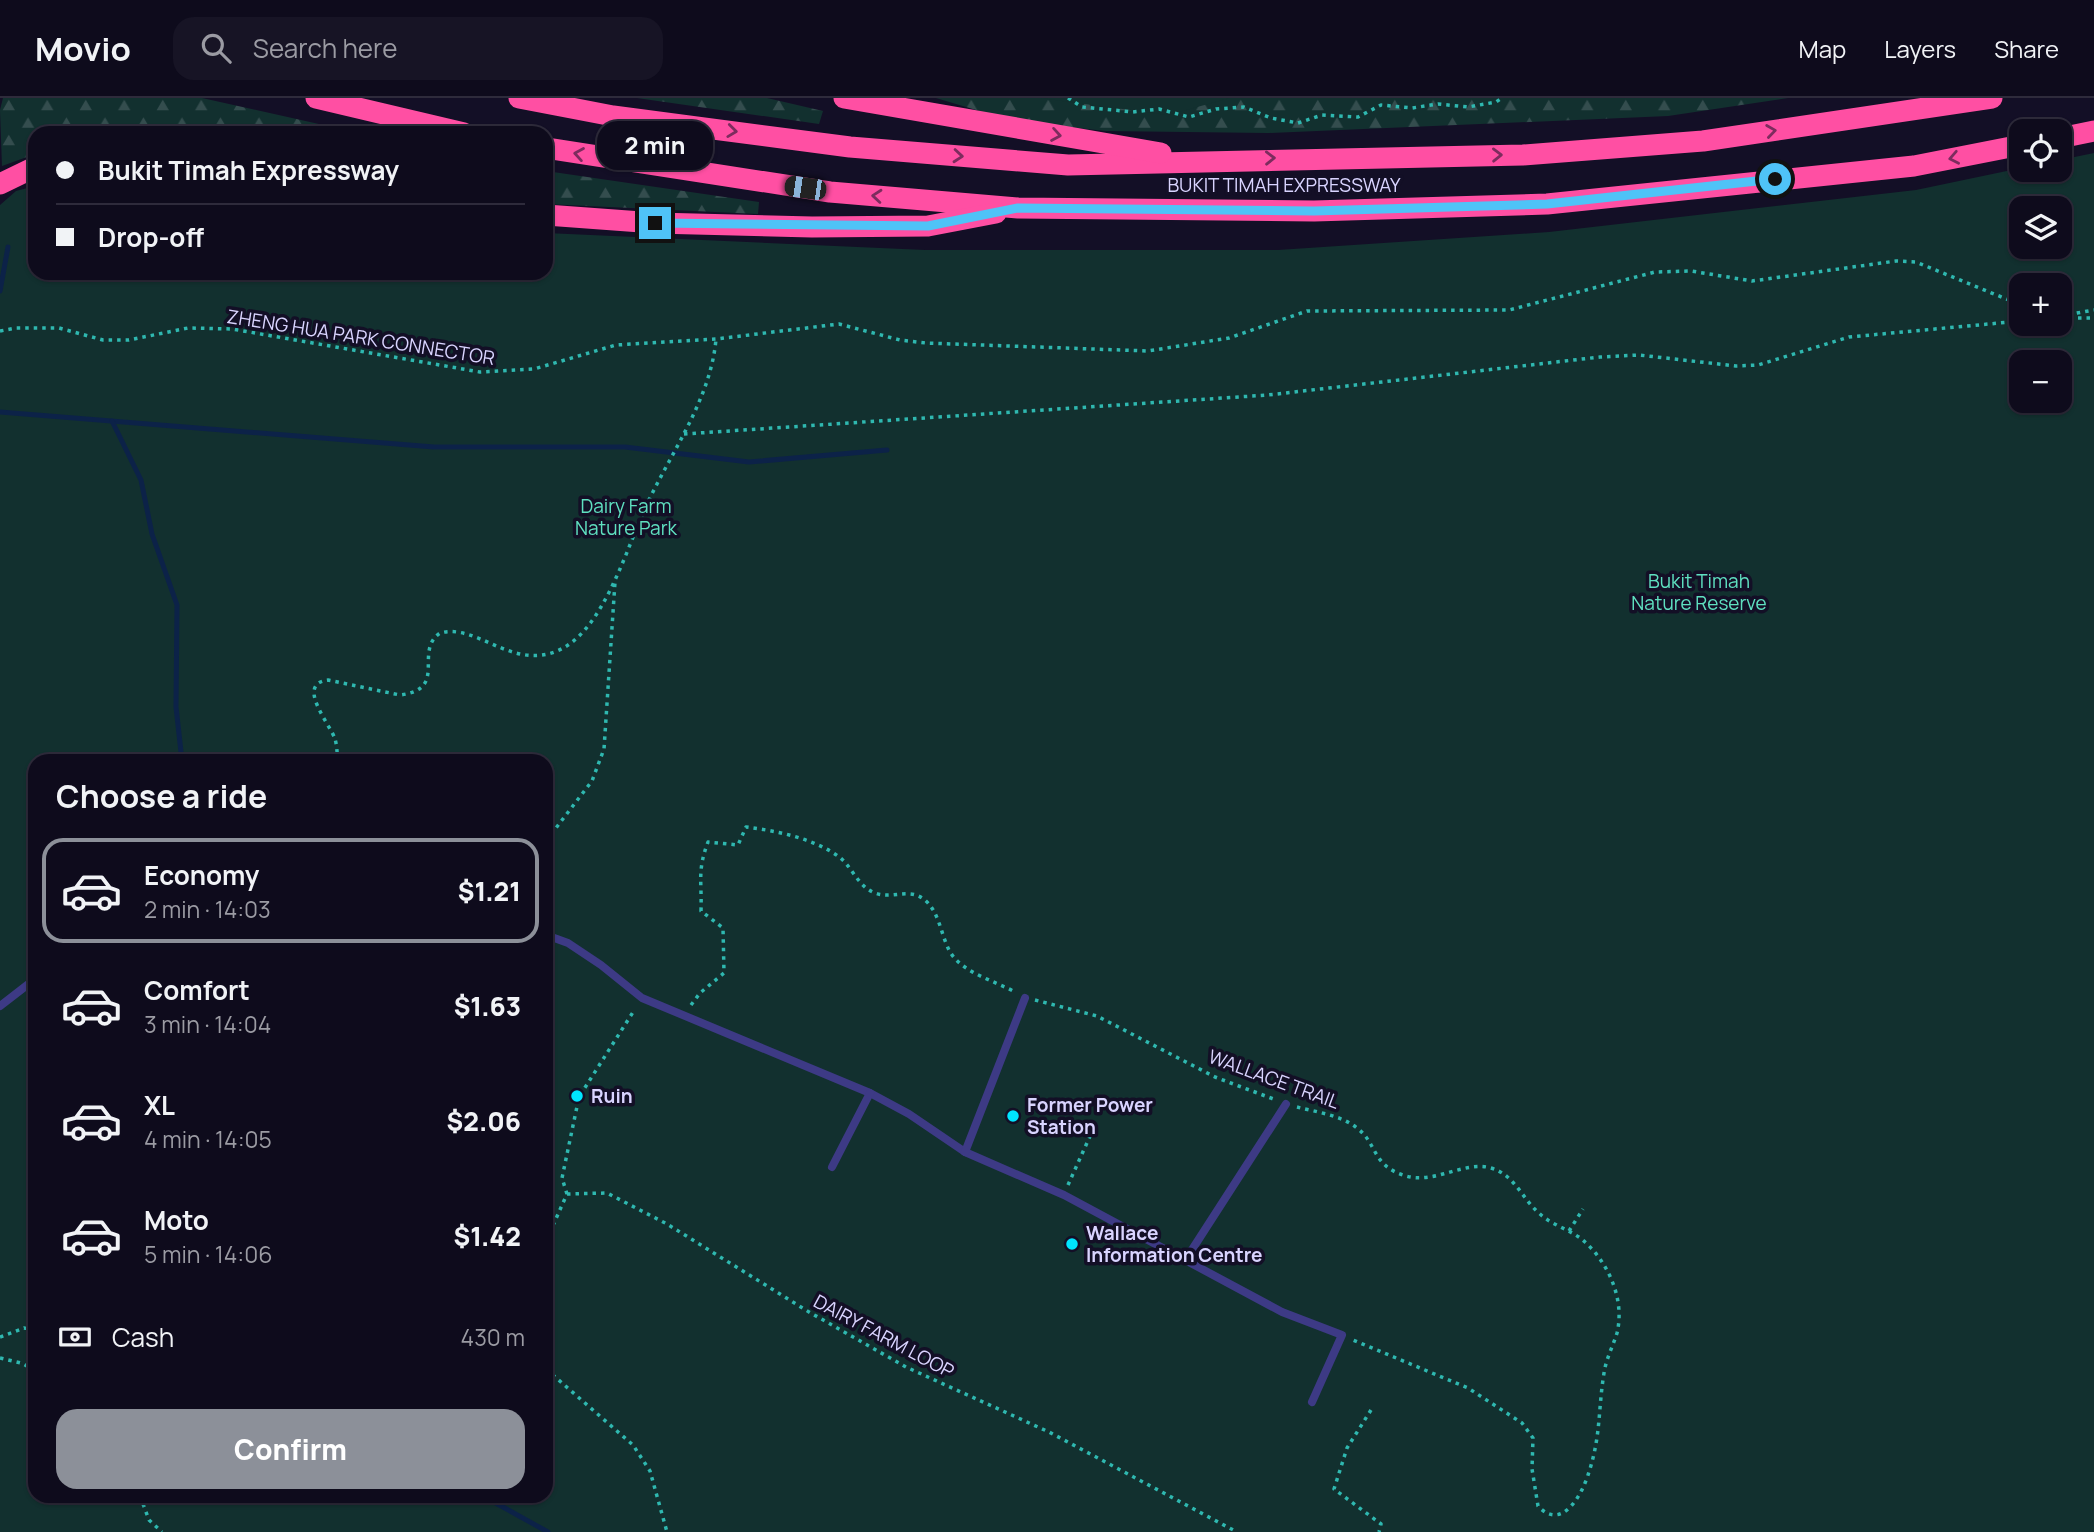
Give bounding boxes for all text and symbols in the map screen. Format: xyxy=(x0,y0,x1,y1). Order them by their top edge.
search box xyxy=(173,17,663,80)
text: Movio xyxy=(35,26,131,71)
icon: search xyxy=(197,29,235,67)
text: Search here xyxy=(253,30,397,66)
text: Map xyxy=(1799,32,1846,65)
text: Layers xyxy=(1884,32,1956,65)
text: Share xyxy=(1994,32,2059,65)
map controls xyxy=(2009,119,2072,413)
button: locate xyxy=(2009,119,2072,182)
callout: 2 min xyxy=(597,122,713,170)
one-way arrow xyxy=(726,124,737,139)
one-way arrow xyxy=(1765,124,1777,139)
one-way arrow xyxy=(1050,127,1062,142)
text: 2 min xyxy=(625,129,686,161)
one-way arrow xyxy=(573,147,585,162)
one-way arrow xyxy=(1492,147,1503,163)
one-way arrow xyxy=(953,148,964,163)
one-way arrow xyxy=(1948,150,1960,165)
one-way arrow xyxy=(1264,151,1275,166)
text: Bukit Timah Expressway xyxy=(98,152,399,188)
route start xyxy=(1759,163,1791,195)
street label: BUKIT TIMAH EXPRESSWAY xyxy=(1167,172,1401,198)
car xyxy=(783,175,828,201)
one-way arrow xyxy=(871,189,882,204)
button: layers xyxy=(2009,196,2072,259)
route end xyxy=(639,207,671,239)
text: Drop-off xyxy=(98,219,204,255)
button: + xyxy=(2009,273,2072,336)
street label: ZHENG HUA PARK CONNECTOR xyxy=(225,303,497,371)
button: − xyxy=(2009,350,2072,413)
park label: Dairy Farm Nature Park xyxy=(575,493,678,541)
park label: Bukit Timah Nature Reserve xyxy=(1631,568,1767,616)
text: Choose a ride xyxy=(56,774,267,818)
text: Economy xyxy=(144,857,259,893)
icon: car xyxy=(60,859,123,922)
text: $1.21 xyxy=(458,873,521,909)
text: 2 min · 14:03 xyxy=(144,893,271,925)
text: Comfort xyxy=(144,972,250,1008)
icon: car xyxy=(60,974,123,1037)
text: $1.63 xyxy=(454,988,521,1024)
text: 3 min · 14:04 xyxy=(144,1008,271,1040)
street label: WALLACE TRAIL xyxy=(1205,1043,1343,1115)
place label: Ruin xyxy=(591,1083,633,1109)
text: XL xyxy=(144,1087,175,1123)
marker: Ruin xyxy=(569,1088,585,1104)
icon: car xyxy=(60,1089,123,1152)
place label: Former Power Station xyxy=(1027,1092,1153,1140)
text: $2.06 xyxy=(447,1103,521,1139)
marker: Former Power Station xyxy=(1005,1108,1021,1124)
text: 4 min · 14:05 xyxy=(144,1123,272,1155)
text: Moto xyxy=(144,1202,209,1238)
icon: car xyxy=(60,1204,123,1267)
text: $1.42 xyxy=(454,1218,521,1254)
place label: Wallace Information Centre xyxy=(1086,1220,1262,1268)
marker: Wallace Information Centre xyxy=(1064,1236,1080,1252)
text: 5 min · 14:06 xyxy=(144,1238,273,1270)
street label: DAIRY FARM LOOP xyxy=(809,1288,959,1384)
icon: cash xyxy=(56,1318,94,1356)
text: Cash xyxy=(112,1319,174,1355)
text: 430 m xyxy=(461,1321,525,1353)
button: Confirm xyxy=(56,1409,525,1489)

